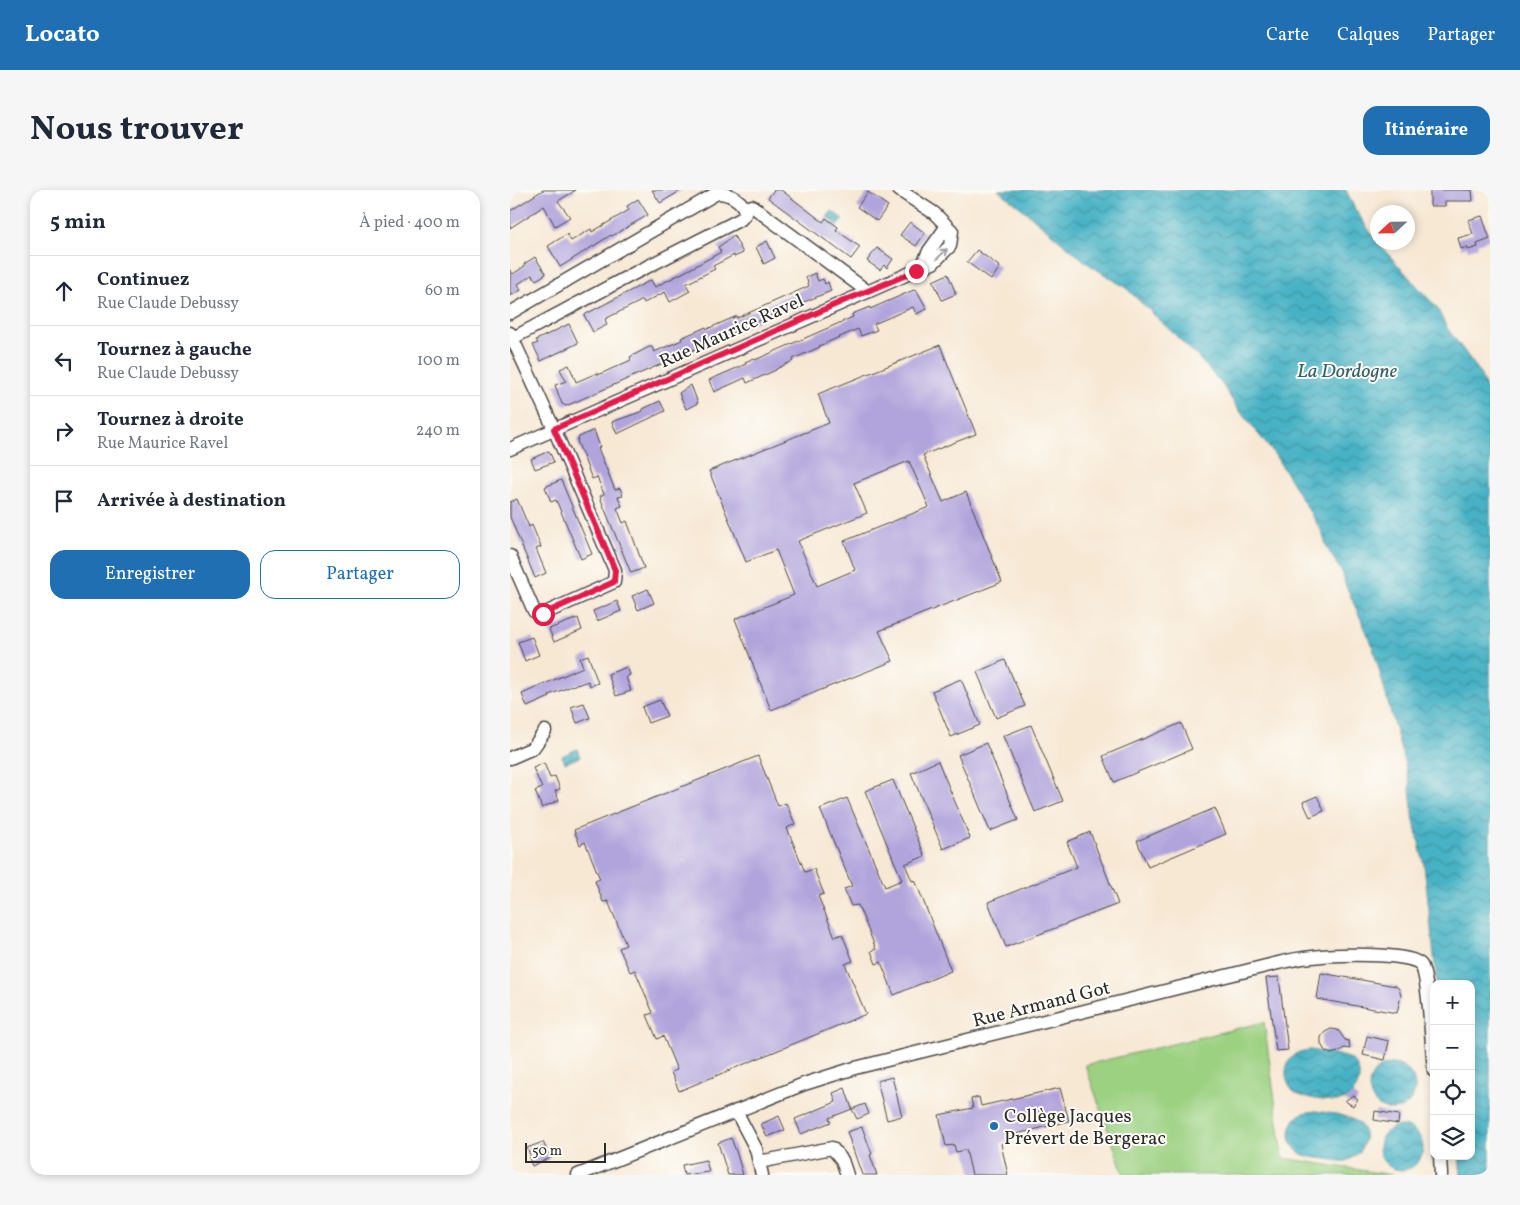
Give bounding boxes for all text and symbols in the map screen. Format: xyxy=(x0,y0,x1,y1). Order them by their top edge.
text: Locato xyxy=(25,18,100,52)
text: Carte xyxy=(1266,23,1309,48)
text: Calques xyxy=(1337,23,1399,48)
text: Partager xyxy=(1427,23,1495,48)
text: Nous trouver xyxy=(30,106,244,154)
button: Itinéraire xyxy=(1363,106,1490,155)
north arrow xyxy=(1370,205,1415,250)
text: 5 min xyxy=(50,208,106,237)
text: À pied · 400 m xyxy=(359,212,460,234)
one-way arrow xyxy=(936,247,948,260)
route end xyxy=(905,260,928,283)
text: Continuez xyxy=(97,267,189,293)
icon: ahead xyxy=(50,277,78,305)
text: 60 m xyxy=(425,280,460,302)
street label: Rue Maurice Ravel xyxy=(655,288,809,375)
text: Rue Claude Debussy xyxy=(97,293,239,315)
text: Tournez à gauche xyxy=(97,337,252,363)
icon: left xyxy=(50,347,78,375)
text: 100 m xyxy=(417,350,460,372)
water label: La Dordogne xyxy=(1297,358,1398,386)
text: Rue Claude Debussy xyxy=(97,363,239,385)
text: Tournez à droite xyxy=(97,407,244,433)
icon: right xyxy=(50,417,78,445)
text: 240 m xyxy=(416,420,460,442)
text: Rue Maurice Ravel xyxy=(97,433,228,455)
icon: arrive xyxy=(50,487,78,515)
text: Arrivée à destination xyxy=(97,488,286,514)
button: Enregistrer xyxy=(50,550,250,599)
button: Partager xyxy=(260,550,460,599)
route start xyxy=(532,603,555,626)
street label: Rue Armand Got xyxy=(970,975,1113,1035)
map controls xyxy=(1430,980,1475,1160)
button: + xyxy=(1430,980,1475,1025)
button: − xyxy=(1430,1025,1475,1070)
button: locate xyxy=(1430,1070,1475,1115)
place label: Collège Jacques Prévert de Bergerac xyxy=(1004,1104,1166,1152)
button: layers xyxy=(1430,1115,1475,1160)
marker: Collège Jacques Prévert de Bergerac xyxy=(988,1120,1000,1132)
scale bar xyxy=(525,1140,606,1163)
text: 50 m xyxy=(532,1142,562,1161)

